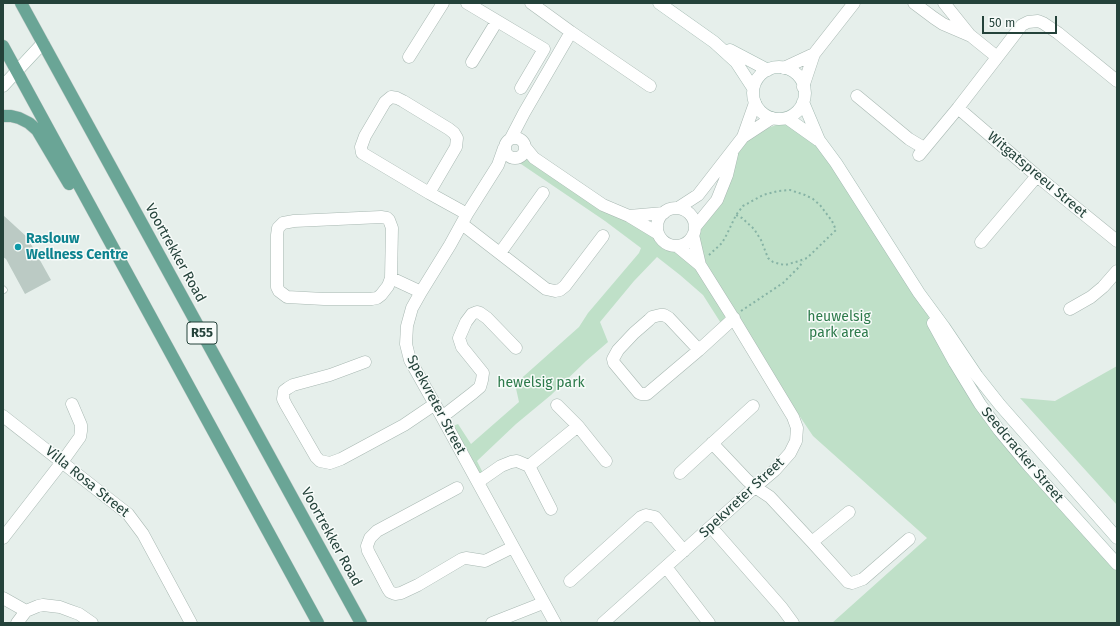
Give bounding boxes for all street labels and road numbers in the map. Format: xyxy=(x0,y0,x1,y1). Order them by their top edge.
street label: Witgatspreeu Street xyxy=(984,128,1090,222)
street label: Voortrekker Road xyxy=(141,201,209,305)
road number: R55 xyxy=(187,322,217,344)
street label: Spekvreter Street xyxy=(403,353,469,457)
street label: Seedcracker Street xyxy=(977,404,1067,506)
street label: Villa Rosa Street xyxy=(42,443,132,521)
street label: Spekvreter Street xyxy=(696,454,788,542)
street label: Voortrekker Road xyxy=(297,485,365,589)

